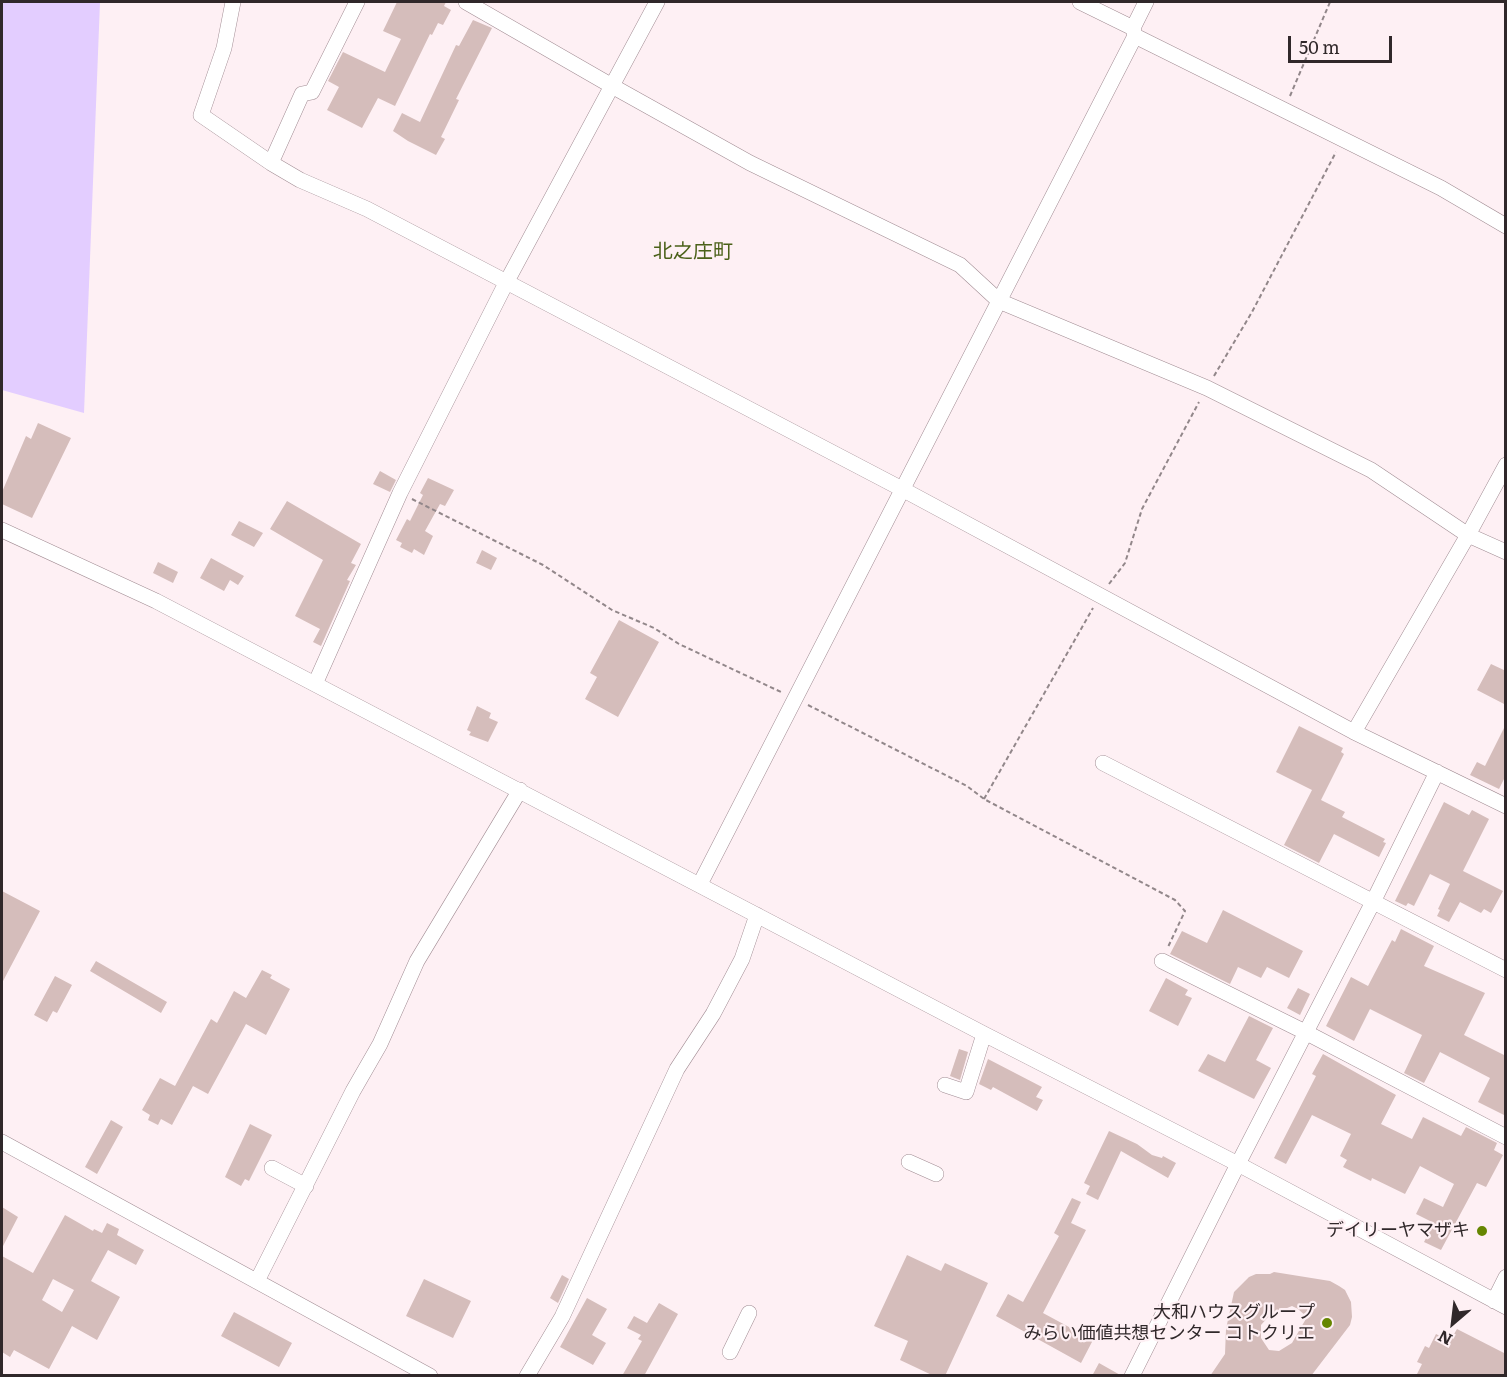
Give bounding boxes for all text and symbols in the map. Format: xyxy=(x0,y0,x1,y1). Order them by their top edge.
scale bar xyxy=(1291,24,1394,62)
text: 50 m xyxy=(1299,33,1340,60)
district label: 北之庄町 xyxy=(653,240,733,264)
place label: デイリーヤマザキ xyxy=(1326,1220,1470,1242)
marker: デイリーヤマザキ xyxy=(1475,1224,1489,1238)
north arrow xyxy=(1423,1293,1483,1353)
place label: 大和ハウスグループ みらい価値共想センター コトクリエ xyxy=(1023,1302,1315,1344)
marker: 大和ハウスグループ みらい価値共想センター コトクリエ xyxy=(1320,1316,1334,1330)
text: N xyxy=(1433,1325,1456,1353)

